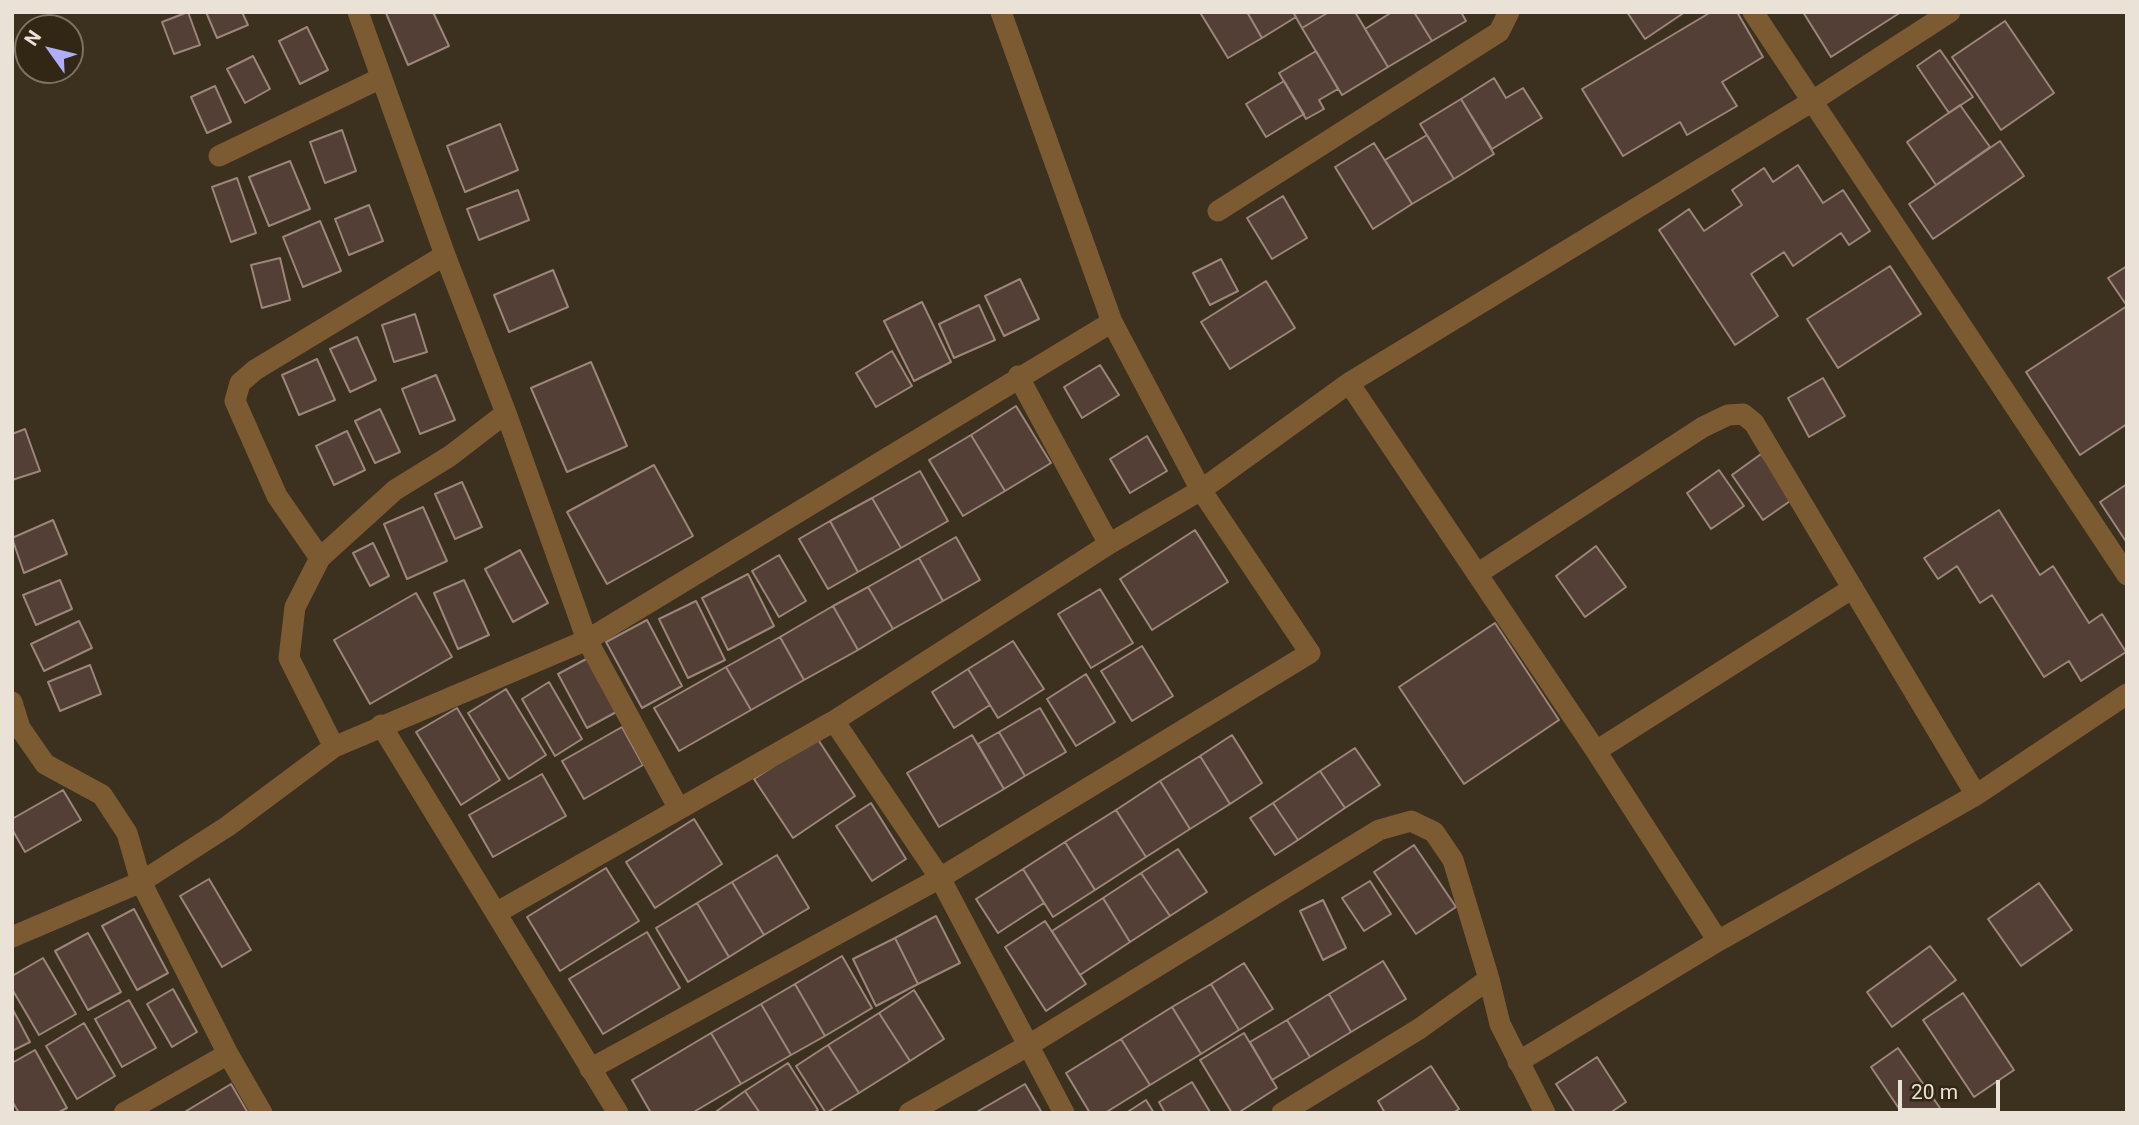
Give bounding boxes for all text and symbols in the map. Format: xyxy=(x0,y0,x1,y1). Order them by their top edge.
north arrow xyxy=(14,14,84,84)
text: N xyxy=(20,26,46,50)
scale bar xyxy=(1901,1066,2002,1110)
text: 20 m xyxy=(1911,1080,1958,1104)

